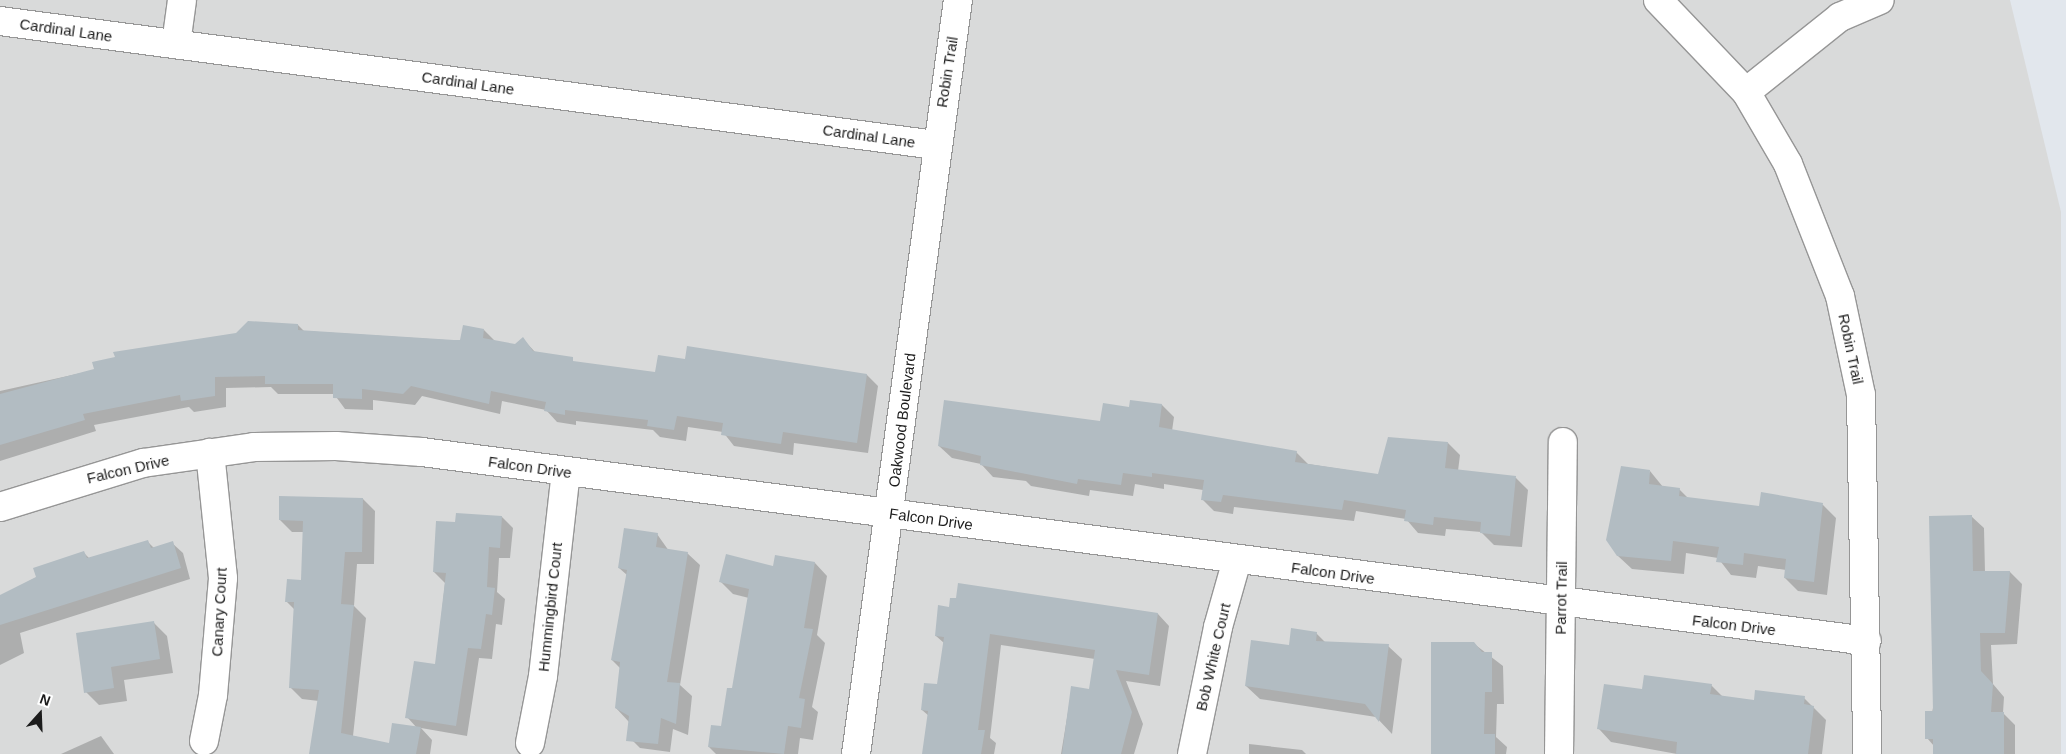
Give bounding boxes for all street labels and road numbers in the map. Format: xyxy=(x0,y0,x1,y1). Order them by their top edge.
street label: Cardinal Lane xyxy=(19,15,113,45)
street label: Robin Trail xyxy=(932,35,962,109)
street label: Cardinal Lane xyxy=(421,68,515,98)
street label: Cardinal Lane xyxy=(822,121,916,151)
street label: Robin Trail xyxy=(1835,312,1867,386)
street label: Oakwood Boulevard xyxy=(885,352,919,488)
street label: Falcon Drive xyxy=(85,451,171,487)
street label: Falcon Drive xyxy=(487,452,573,482)
street label: Falcon Drive xyxy=(888,504,974,534)
street label: Hummingbird Court xyxy=(534,541,566,673)
street label: Falcon Drive xyxy=(1290,558,1376,588)
street label: Parrot Trail xyxy=(1551,561,1571,635)
street label: Canary Court xyxy=(208,567,230,657)
street label: Bob White Court xyxy=(1192,601,1234,713)
street label: Falcon Drive xyxy=(1691,611,1777,639)

